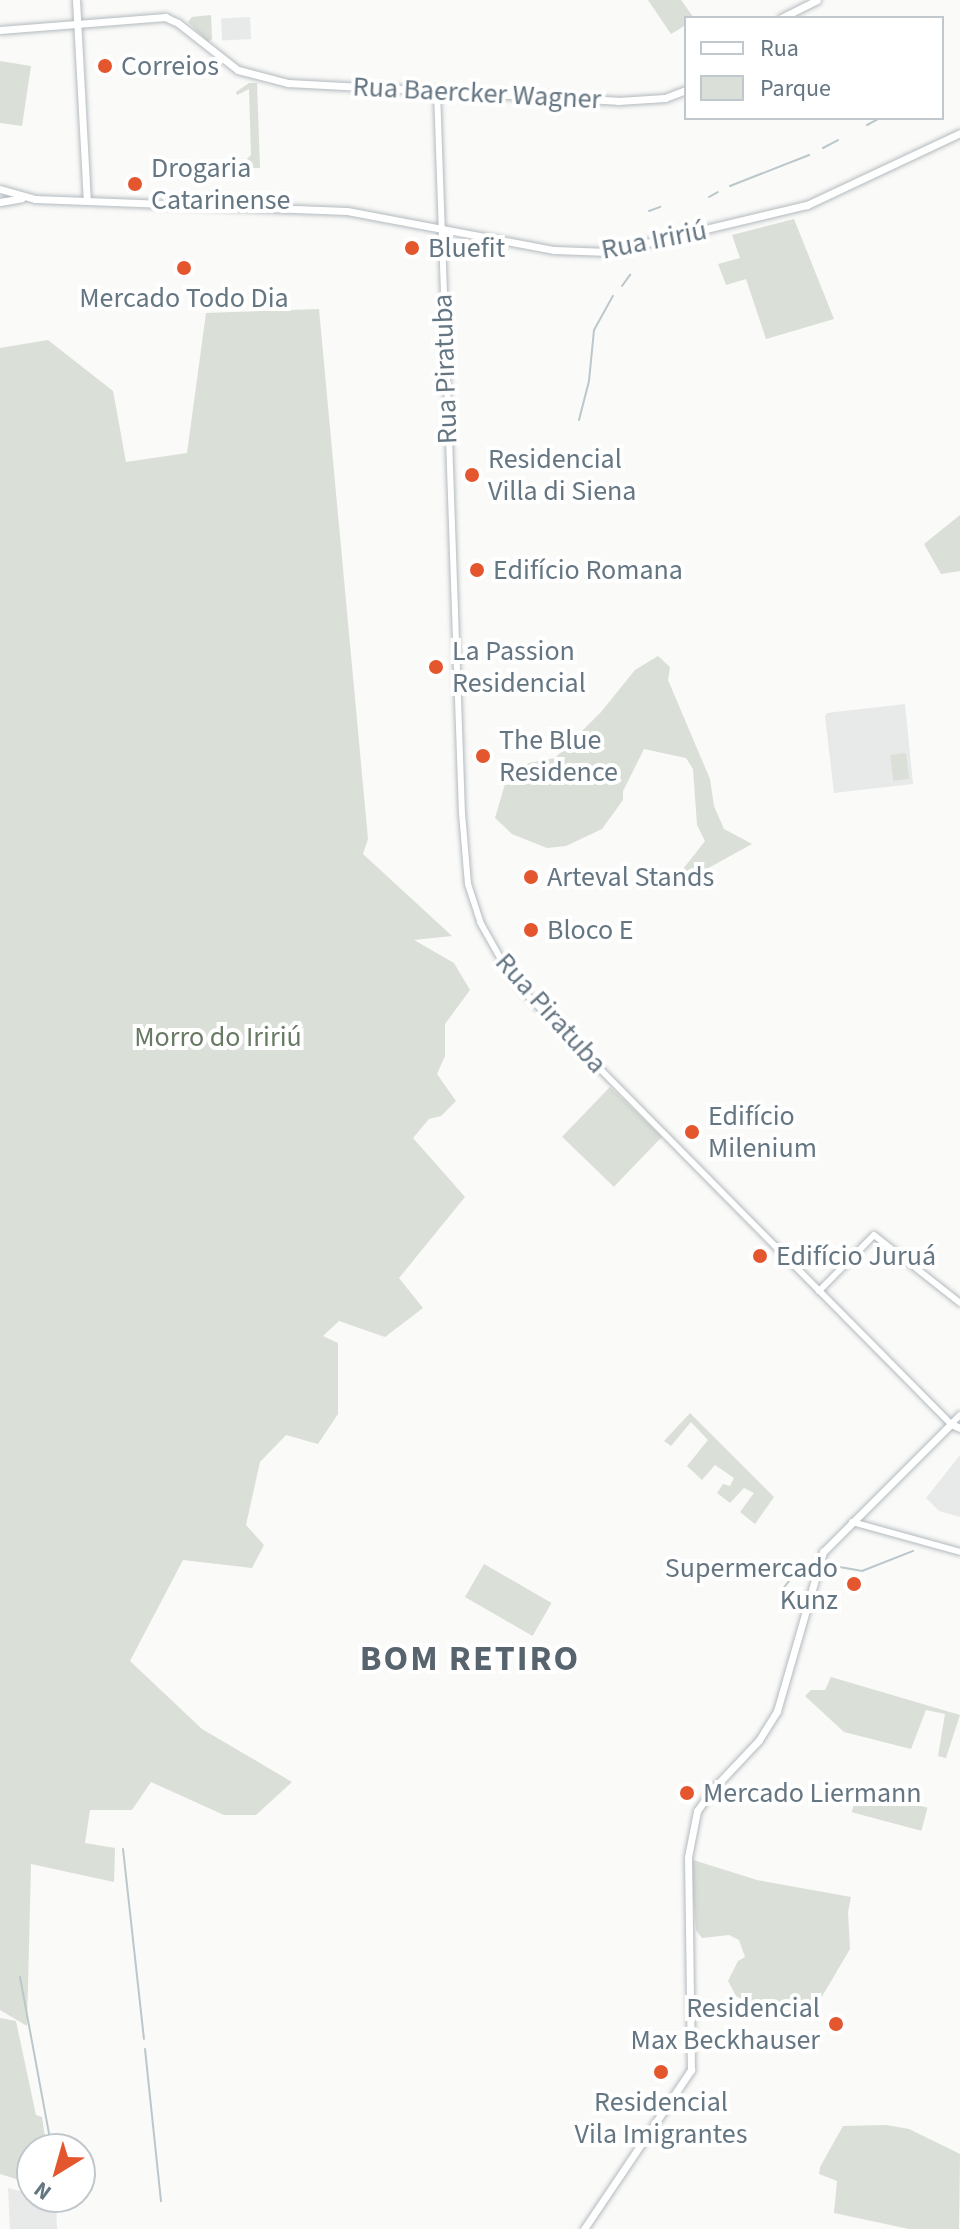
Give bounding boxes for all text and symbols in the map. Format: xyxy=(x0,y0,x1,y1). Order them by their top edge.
legend xyxy=(684,16,944,120)
text: Rua xyxy=(760,31,799,66)
place label: Correios xyxy=(121,49,219,83)
marker: Correios xyxy=(96,57,114,75)
street label: Rua Baercker Wagner xyxy=(352,70,602,116)
text: Parque xyxy=(760,71,831,106)
place label: Drogaria Catarinense xyxy=(151,151,290,217)
marker: Drogaria Catarinense xyxy=(126,175,144,193)
street label: Rua Iririú xyxy=(598,213,710,267)
place label: Bluefit xyxy=(428,231,505,265)
marker: Bluefit xyxy=(403,239,421,257)
marker: Mercado Todo Dia xyxy=(175,259,193,277)
place label: Mercado Todo Dia xyxy=(79,281,289,315)
street label: Rua Piratuba xyxy=(426,293,464,445)
place label: Residencial Villa di Siena xyxy=(488,442,636,508)
marker: Residencial Villa di Siena xyxy=(463,466,481,484)
place label: Edifício Romana xyxy=(493,553,683,587)
marker: Edifício Romana xyxy=(468,561,486,579)
place label: La Passion Residencial xyxy=(452,634,586,700)
marker: La Passion Residencial xyxy=(427,658,445,676)
place label: The Blue Residence xyxy=(499,723,618,789)
marker: The Blue Residence xyxy=(474,747,492,765)
place label: Arteval Stands xyxy=(547,860,714,894)
marker: Arteval Stands xyxy=(522,868,540,886)
place label: Bloco E xyxy=(547,913,633,947)
marker: Bloco E xyxy=(522,921,540,939)
street label: Rua Piratuba xyxy=(488,946,614,1080)
park label: Morro do Iririú xyxy=(134,1020,302,1054)
place label: Edifício Milenium xyxy=(708,1099,817,1165)
marker: Edifício Milenium xyxy=(683,1123,701,1141)
place label: Edifício Juruá xyxy=(776,1239,936,1273)
marker: Edifício Juruá xyxy=(751,1247,769,1265)
place label: Supermercado Kunz xyxy=(665,1551,838,1617)
marker: Supermercado Kunz xyxy=(845,1575,863,1593)
district label: BOM RETIRO xyxy=(360,1637,580,1681)
place label: Mercado Liermann xyxy=(703,1776,922,1810)
marker: Mercado Liermann xyxy=(678,1784,696,1802)
place label: Residencial Max Beckhauser xyxy=(631,1991,820,2057)
marker: Residencial Max Beckhauser xyxy=(827,2015,845,2033)
marker: Residencial Vila Imigrantes xyxy=(652,2063,670,2081)
place label: Residencial Vila Imigrantes xyxy=(575,2085,747,2151)
north arrow xyxy=(16,2133,96,2213)
text: N xyxy=(27,2173,58,2208)

